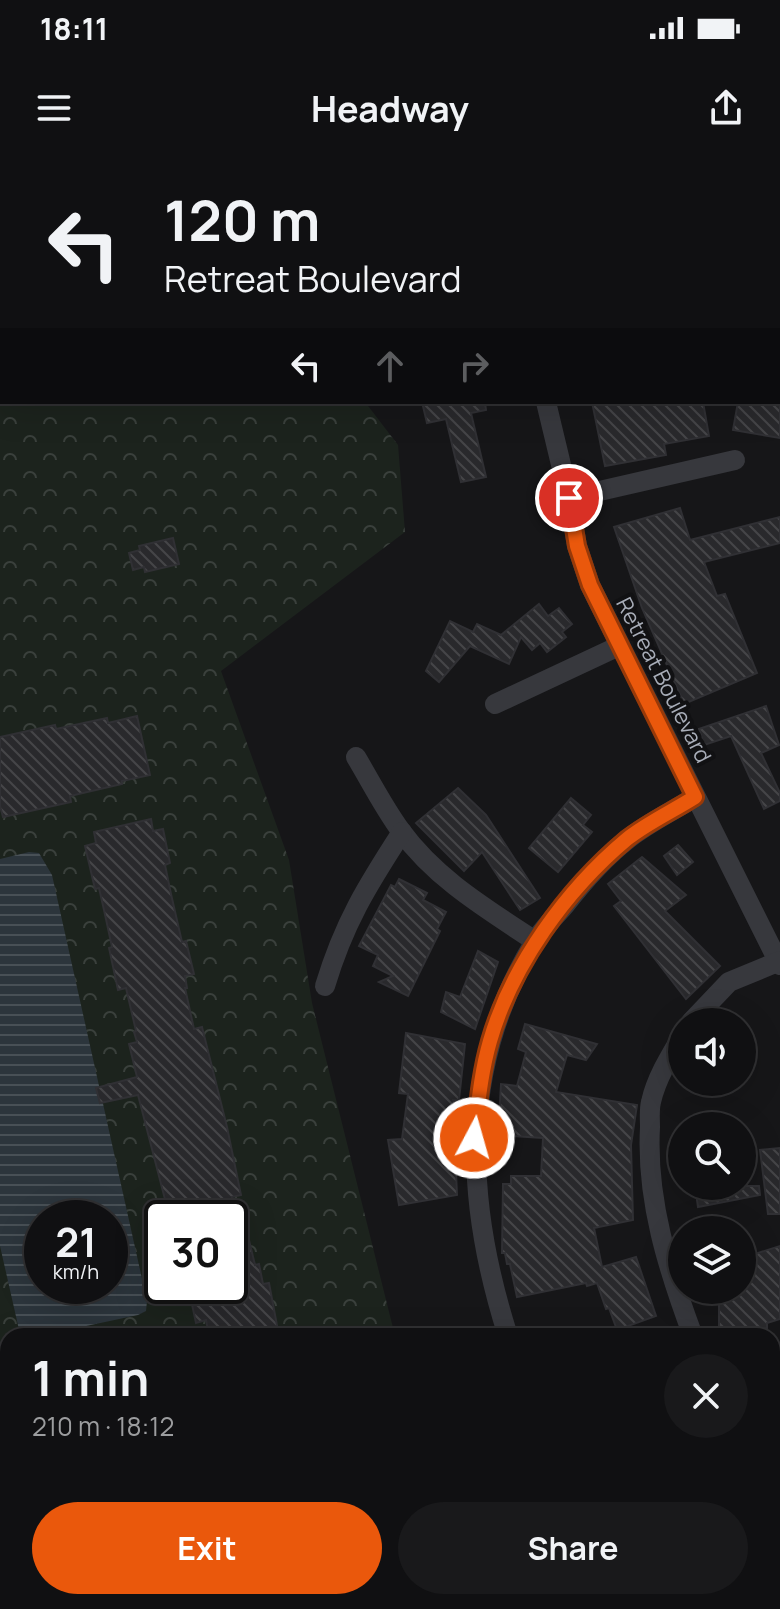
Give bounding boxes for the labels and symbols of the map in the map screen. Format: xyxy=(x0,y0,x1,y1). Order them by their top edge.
pin xyxy=(535,464,603,532)
street label: Retreat Boulevard xyxy=(609,592,719,768)
position arrow xyxy=(432,1096,516,1180)
speed limit sign: 30 xyxy=(144,1200,248,1304)

